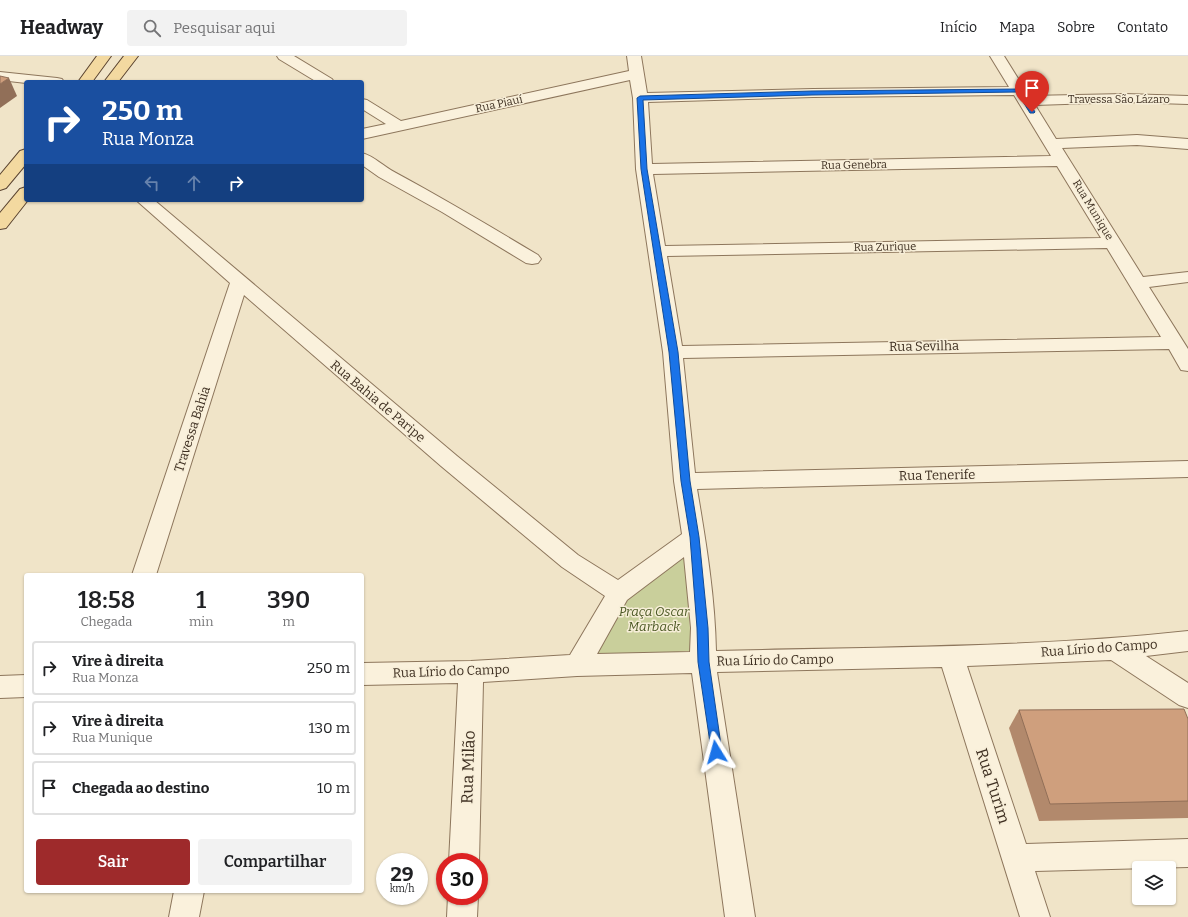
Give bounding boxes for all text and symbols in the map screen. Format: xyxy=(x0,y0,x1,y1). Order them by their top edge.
search box xyxy=(127,10,407,46)
text: Headway xyxy=(20,16,103,39)
icon: search xyxy=(141,17,163,39)
text: Pesquisar aqui xyxy=(173,19,275,37)
text: Início xyxy=(940,19,977,36)
text: Mapa xyxy=(999,19,1035,36)
text: Sobre xyxy=(1057,19,1095,36)
text: Contato xyxy=(1117,19,1168,36)
pin xyxy=(1015,71,1049,112)
icon: arrive xyxy=(1021,77,1043,99)
street label: Rua Piauí xyxy=(474,93,524,115)
street label: Travessa São Lázaro xyxy=(1068,93,1170,106)
text: 250 m xyxy=(102,94,183,127)
icon: right xyxy=(36,96,88,148)
text: Rua Monza xyxy=(102,128,194,150)
street label: Rua Genebra xyxy=(821,158,887,172)
icon: left xyxy=(141,172,163,194)
icon: ahead xyxy=(183,172,205,194)
icon: right xyxy=(225,172,247,194)
street label: Rua Munique xyxy=(1070,177,1116,243)
street label: Rua Zurique xyxy=(854,240,916,254)
street label: Rua Sevilha xyxy=(889,338,959,354)
street label: Rua Bahia de Paripe xyxy=(328,357,428,445)
street label: Travessa Bahia xyxy=(171,384,213,474)
street label: Rua Tenerife xyxy=(899,467,975,483)
text: 18:58 xyxy=(78,586,135,614)
text: 1 xyxy=(196,586,206,614)
text: 390 xyxy=(267,586,310,614)
park label: Praça Oscar Marback xyxy=(619,604,690,634)
text: Chegada xyxy=(80,614,132,629)
text: min xyxy=(189,614,213,629)
text: m xyxy=(282,614,295,629)
street label: Rua Lírio do Campo xyxy=(1040,636,1158,660)
street label: Rua Lírio do Campo xyxy=(716,651,834,669)
text: Vire à direita xyxy=(72,652,164,670)
icon: right xyxy=(38,657,60,679)
text: 250 m xyxy=(307,659,350,677)
street label: Rua Lírio do Campo xyxy=(392,661,510,681)
text: Rua Monza xyxy=(72,670,139,685)
text: Vire à direita xyxy=(72,712,164,730)
icon: right xyxy=(38,717,60,739)
text: 130 m xyxy=(308,719,350,737)
text: Rua Munique xyxy=(72,730,153,745)
street label: Rua Milão xyxy=(457,730,479,804)
position arrow xyxy=(695,731,737,773)
street label: Rua Turim xyxy=(972,746,1014,826)
icon: arrive xyxy=(38,777,60,799)
text: Chegada ao destino xyxy=(72,779,209,797)
text: 10 m xyxy=(317,779,350,797)
button: Sair xyxy=(36,839,190,885)
button: Compartilhar xyxy=(198,839,352,885)
speed limit sign: 30 xyxy=(436,853,488,905)
map controls xyxy=(1132,861,1176,905)
button: layers xyxy=(1132,861,1176,905)
text: 29 xyxy=(390,862,414,886)
text: km/h xyxy=(390,883,414,895)

